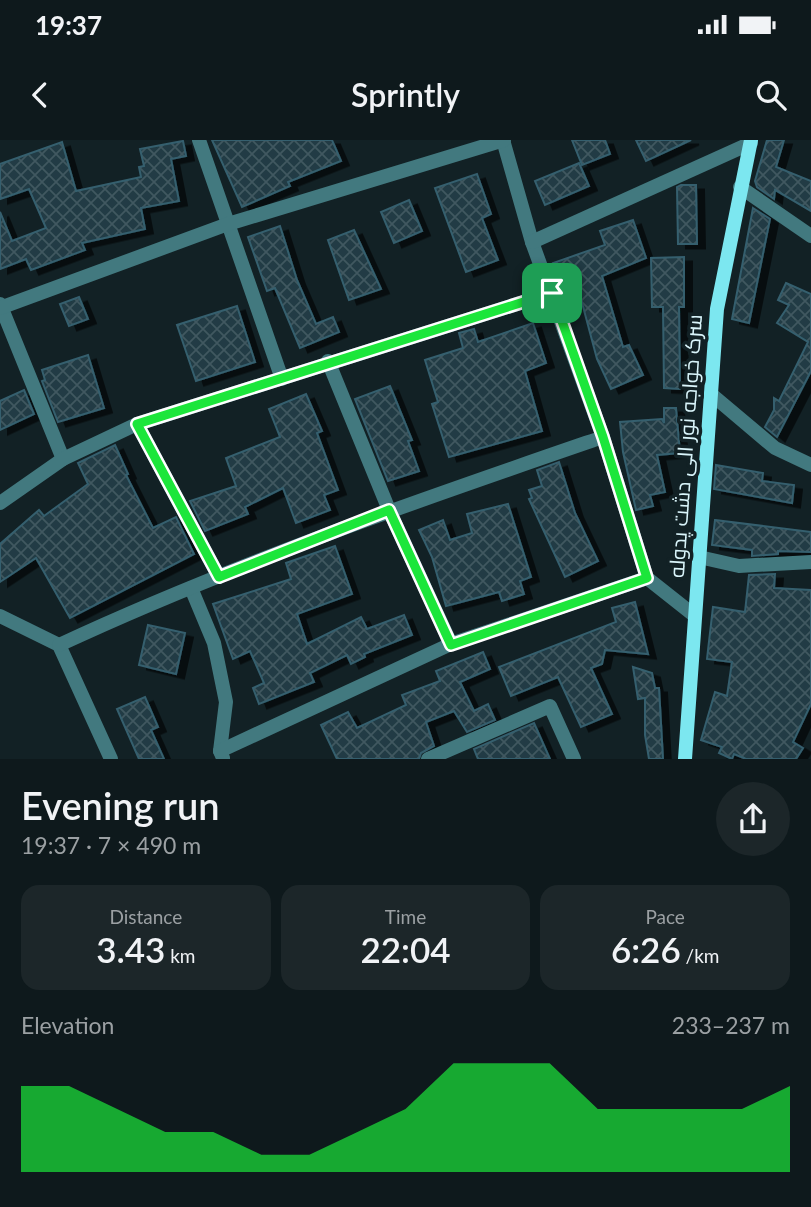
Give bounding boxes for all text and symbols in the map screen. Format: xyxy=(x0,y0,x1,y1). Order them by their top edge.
text: 19:37 xyxy=(35,9,102,41)
text: Sprintly xyxy=(351,75,460,114)
icon: back xyxy=(21,76,59,114)
icon: search xyxy=(752,76,790,114)
pin xyxy=(522,263,582,323)
icon: arrive xyxy=(533,274,571,312)
street label: سرک خواجه نور الی دشت پدوله xyxy=(663,313,709,579)
text: Evening run xyxy=(21,782,220,828)
button: share xyxy=(716,782,790,856)
text: 19:37 · 7 × 490 m xyxy=(21,831,201,859)
text: Distance xyxy=(109,905,182,928)
text: Time xyxy=(385,905,426,928)
text: Pace xyxy=(645,905,685,928)
text: 3.43 xyxy=(96,928,165,970)
text: 22:04 xyxy=(360,928,451,970)
text: 6:26 xyxy=(611,928,681,970)
text: km xyxy=(165,944,196,967)
text: /km xyxy=(681,944,719,967)
text: Elevation xyxy=(21,1011,114,1039)
text: 233–237 m xyxy=(672,1011,790,1039)

